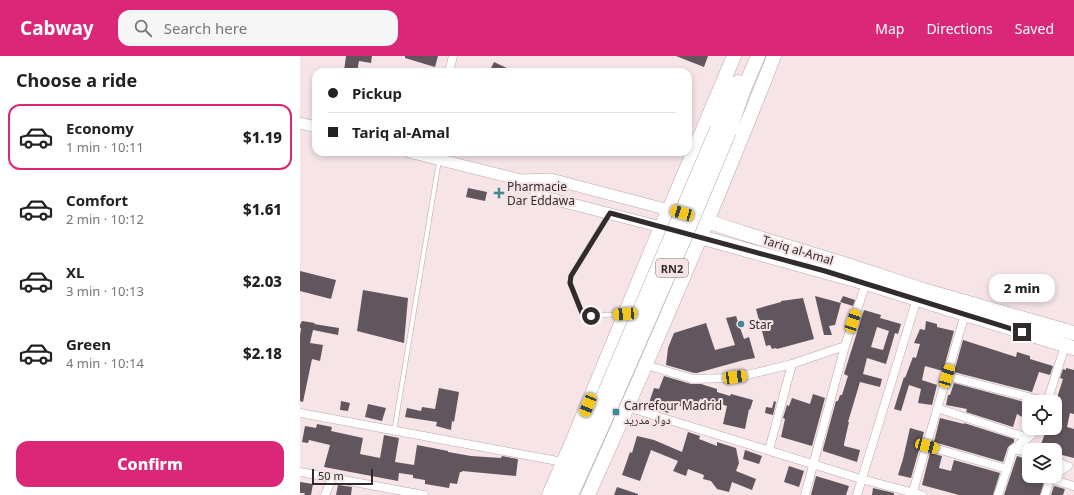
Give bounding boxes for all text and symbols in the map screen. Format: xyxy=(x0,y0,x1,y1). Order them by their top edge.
search box xyxy=(118,10,398,46)
text: Cabway xyxy=(20,15,94,41)
icon: search xyxy=(132,17,154,39)
text: Search here xyxy=(164,18,247,38)
text: Map xyxy=(875,19,904,38)
text: Directions xyxy=(926,19,993,38)
text: Saved xyxy=(1015,19,1054,38)
text: Choose a ride xyxy=(16,68,137,92)
text: Pickup xyxy=(352,83,402,103)
text: Economy xyxy=(66,118,134,138)
icon: car xyxy=(18,119,54,155)
text: Tariq al-Amal xyxy=(352,122,450,142)
text: $1.19 xyxy=(243,127,282,147)
text: 1 min · 10:11 xyxy=(66,138,144,156)
place label: Pharmacie Dar Eddawa xyxy=(507,178,575,209)
marker: Pharmacie Dar Eddawa xyxy=(494,188,504,198)
text: Comfort xyxy=(66,190,128,210)
icon: car xyxy=(18,191,54,227)
text: $1.61 xyxy=(243,199,282,219)
car xyxy=(669,204,695,222)
text: 2 min · 10:12 xyxy=(66,210,144,228)
street label: Tariq al-Amal xyxy=(760,231,836,269)
road number: RN2 xyxy=(656,259,688,277)
text: XL xyxy=(66,262,84,282)
icon: car xyxy=(18,263,54,299)
text: $2.03 xyxy=(243,271,282,291)
callout: 2 min xyxy=(989,274,1055,302)
text: 2 min xyxy=(1004,279,1040,297)
text: 3 min · 10:13 xyxy=(66,282,144,300)
route start xyxy=(582,307,600,325)
car xyxy=(613,307,637,321)
car xyxy=(844,308,862,334)
place label: Star xyxy=(749,316,772,333)
marker: Star xyxy=(736,319,746,329)
route end xyxy=(1013,323,1031,341)
text: Green xyxy=(66,334,111,354)
icon: car xyxy=(18,335,54,371)
text: $2.18 xyxy=(243,343,282,363)
text: 4 min · 10:14 xyxy=(66,354,144,372)
car xyxy=(938,363,956,389)
car xyxy=(722,369,748,385)
car xyxy=(578,392,598,418)
map controls xyxy=(1022,395,1062,483)
button: locate xyxy=(1022,395,1062,435)
place label: Carrefour Madrid دوار مدريد xyxy=(624,397,722,428)
marker: Carrefour Madrid دوار مدريد xyxy=(611,407,621,417)
car xyxy=(914,437,940,455)
button: Confirm xyxy=(16,441,284,487)
button: layers xyxy=(1022,443,1062,483)
scale bar xyxy=(312,467,373,486)
text: 50 m xyxy=(318,468,344,483)

